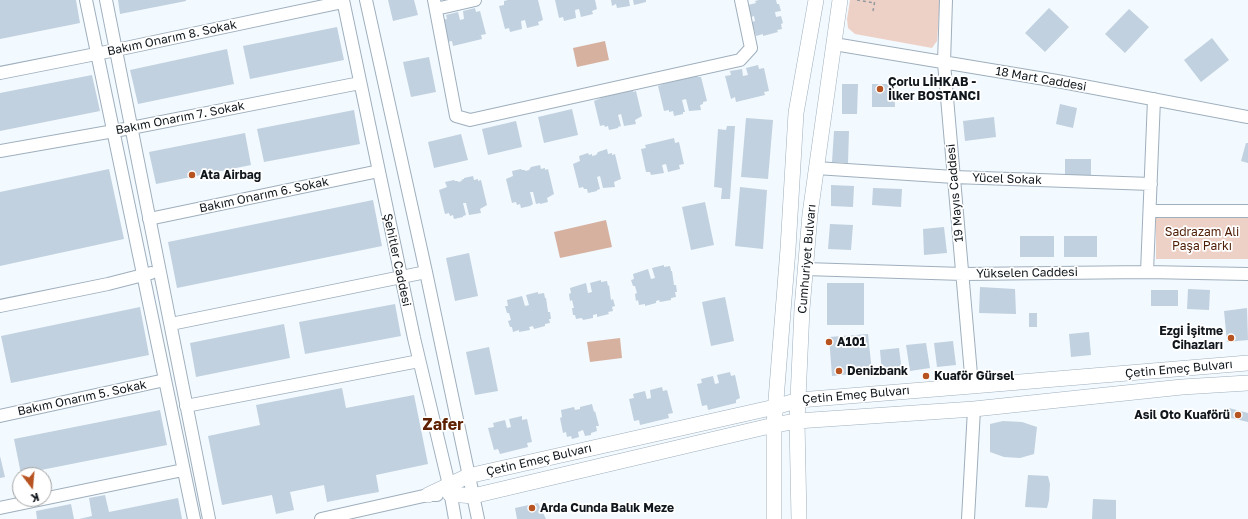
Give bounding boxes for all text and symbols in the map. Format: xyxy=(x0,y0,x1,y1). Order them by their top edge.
street label: Bakım Onarım 8. Sokak xyxy=(106,17,238,59)
street label: 18 Mart Caddesi xyxy=(994,64,1088,94)
place label: Çorlu LİHKAB - İlker BOSTANCI xyxy=(888,75,980,103)
marker: Çorlu LİHKAB - İlker BOSTANCI xyxy=(875,84,885,94)
street label: Bakım Onarım 7. Sokak xyxy=(114,98,246,138)
street label: 19 Mayıs Caddesi xyxy=(944,143,966,243)
place label: Ata Airbag xyxy=(200,168,261,182)
marker: Ata Airbag xyxy=(187,170,197,180)
street label: Yücel Sokak xyxy=(972,171,1042,187)
street label: Bakım Onarım 6. Sokak xyxy=(198,174,330,216)
street label: Cumhuriyet Bulvarı xyxy=(795,204,819,314)
street label: Şehitler Caddesi xyxy=(380,212,414,308)
park label: Sadrazam Ali Paşa Parkı xyxy=(1165,225,1239,253)
street label: Yükselen Caddesi xyxy=(976,265,1078,281)
place label: Ezgi İşitme Cihazları xyxy=(1159,324,1223,352)
marker: Ezgi İşitme Cihazları xyxy=(1226,333,1236,343)
place label: A101 xyxy=(837,335,866,349)
marker: A101 xyxy=(824,337,834,347)
street label: Çetin Emeç Bulvarı xyxy=(1125,357,1233,381)
place label: Denizbank xyxy=(847,364,908,378)
marker: Denizbank xyxy=(834,366,844,376)
place label: Kuaför Gürsel xyxy=(934,369,1014,383)
marker: Kuaför Gürsel xyxy=(921,371,931,381)
street label: Bakım Onarım 5. Sokak xyxy=(16,377,148,419)
street label: Çetin Emeç Bulvarı xyxy=(802,383,910,407)
place label: Asil Oto Kuaförü xyxy=(1134,408,1230,422)
marker: Asil Oto Kuaförü xyxy=(1233,410,1243,420)
district label: Zafer xyxy=(423,415,463,435)
street label: Çetin Emeç Bulvarı xyxy=(485,441,593,479)
north arrow xyxy=(12,467,52,507)
text: K xyxy=(30,491,41,505)
place label: Arda Cunda Balık Meze xyxy=(540,501,674,515)
marker: Arda Cunda Balık Meze xyxy=(527,503,537,513)

